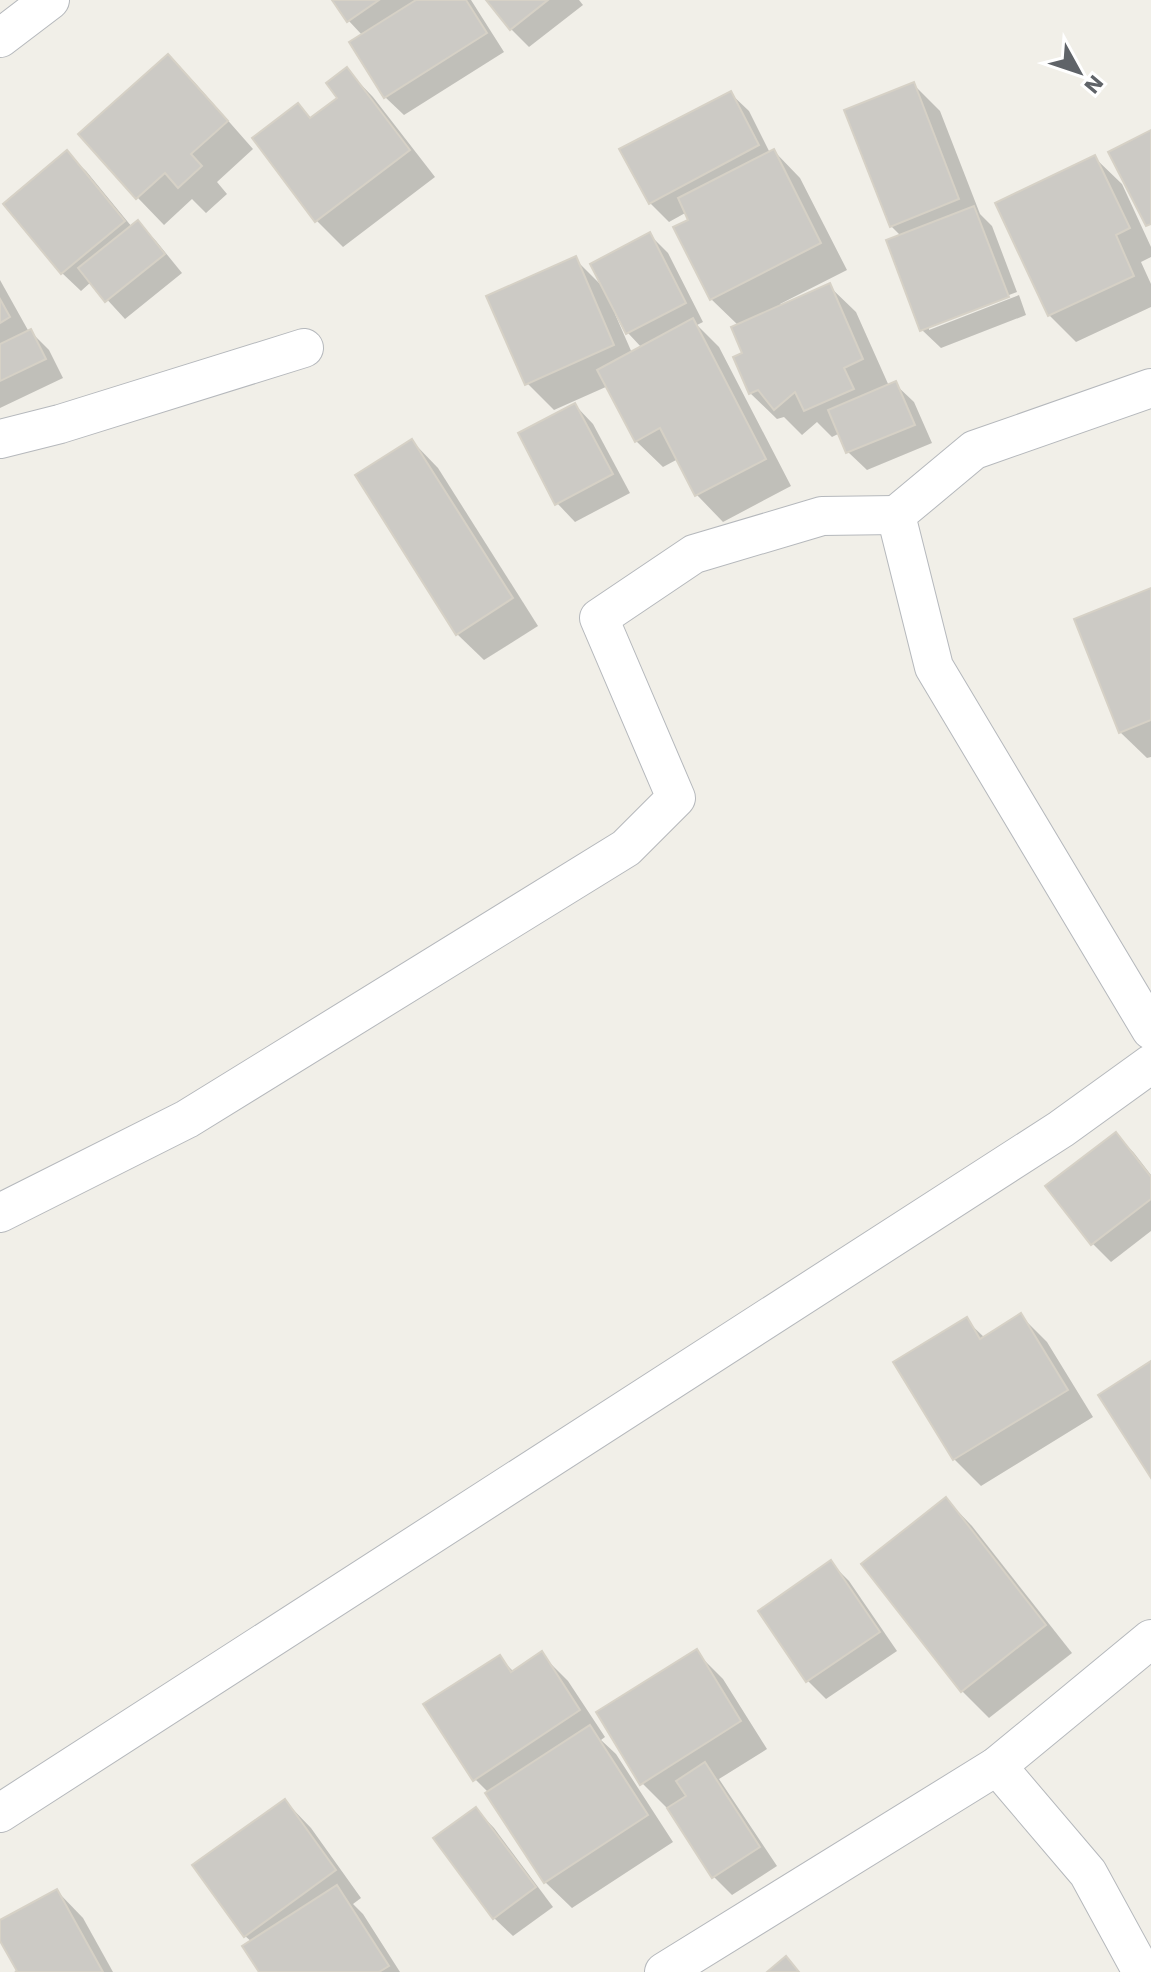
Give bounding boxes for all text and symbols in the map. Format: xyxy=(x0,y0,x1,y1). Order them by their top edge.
north arrow xyxy=(1039,32,1119,112)
text: N xyxy=(1079,70,1109,99)

